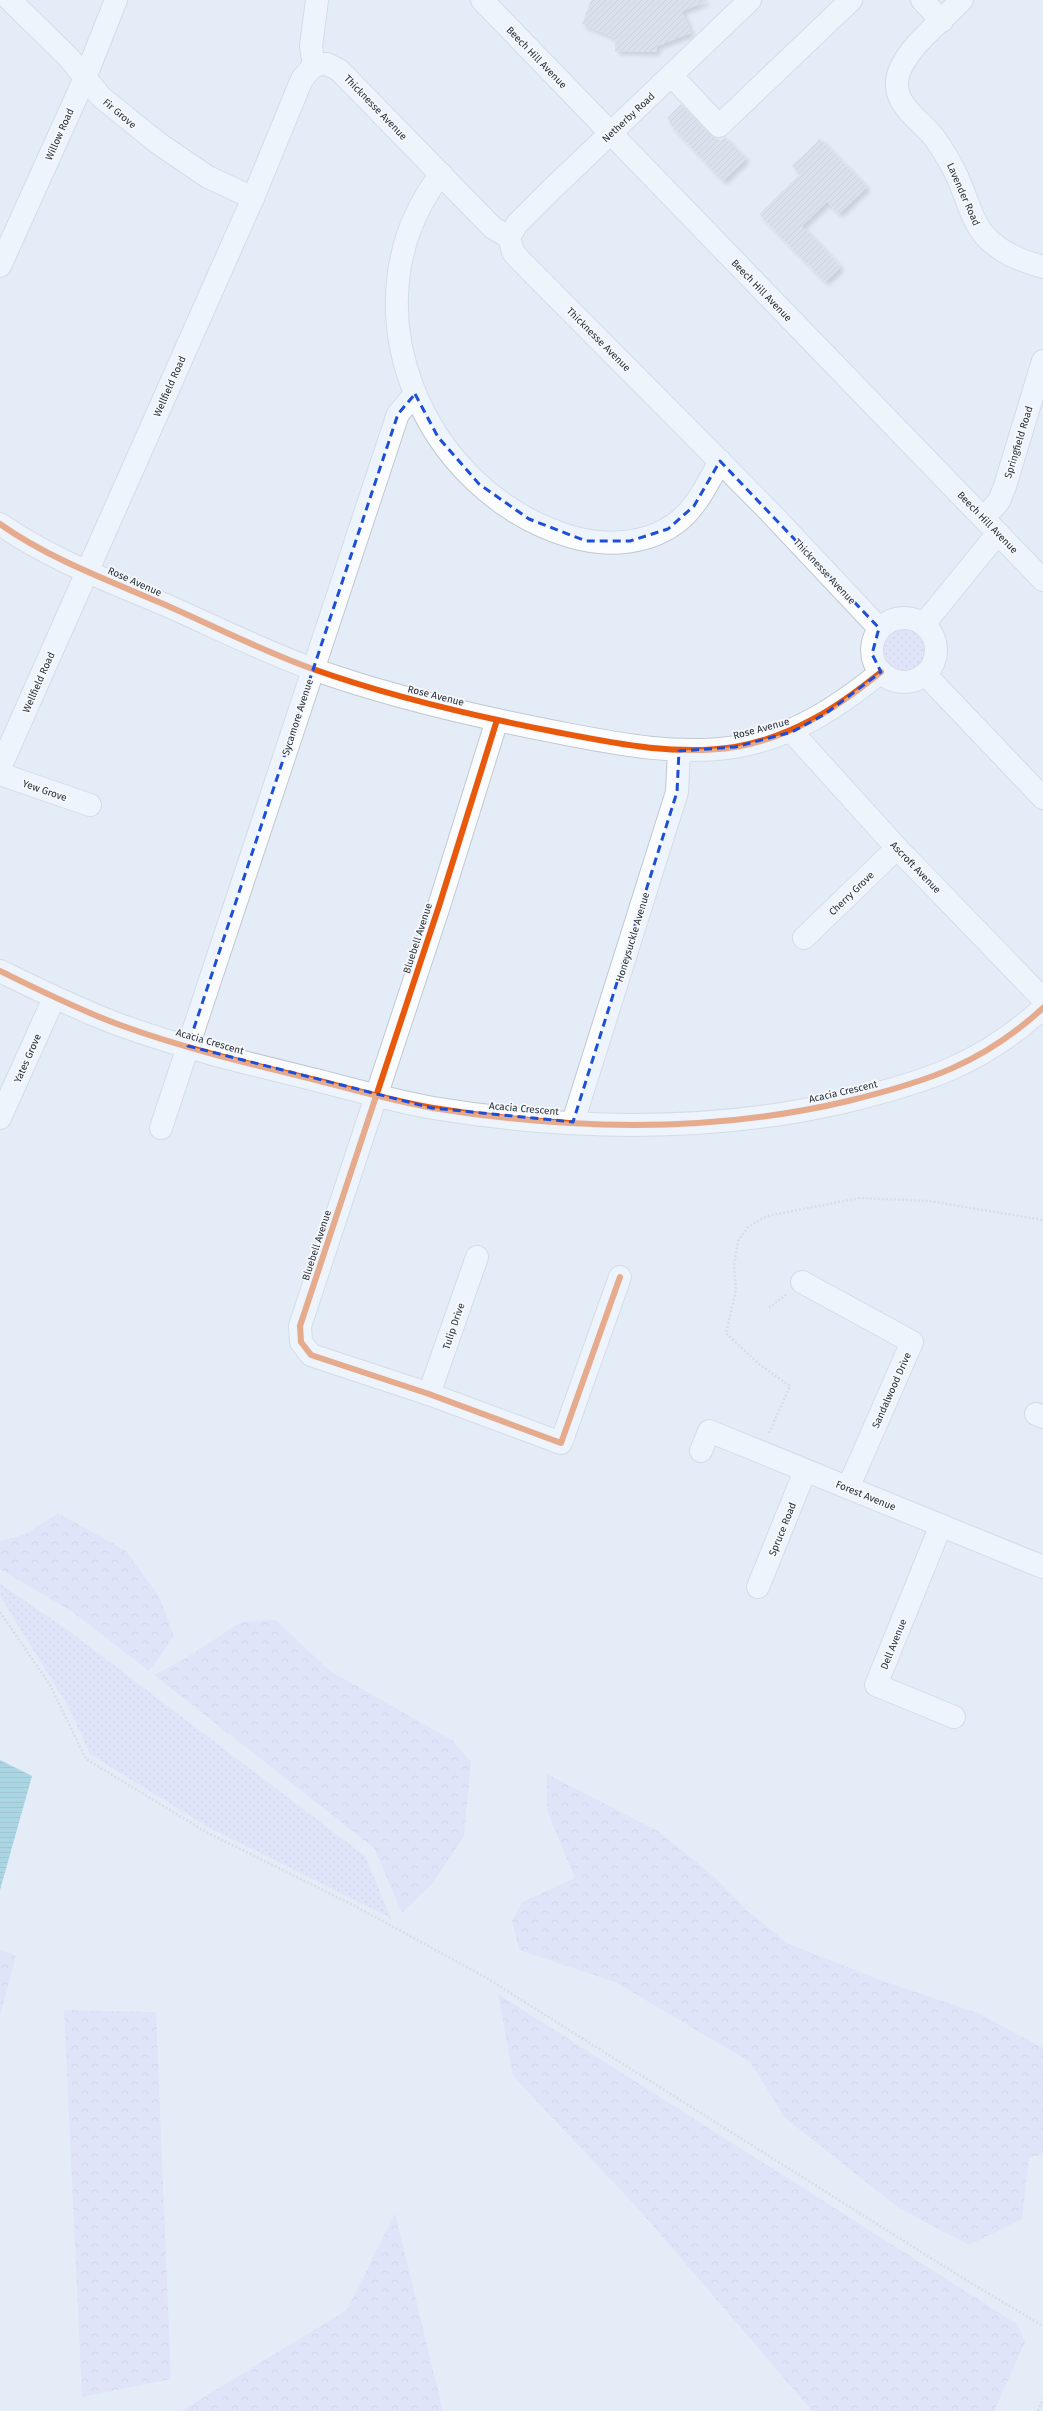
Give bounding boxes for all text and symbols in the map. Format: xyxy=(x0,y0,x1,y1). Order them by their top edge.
street label: Beech Hill Avenue xyxy=(504,24,569,91)
street label: Thicknesse Avenue xyxy=(341,73,409,143)
street label: Netherby Road xyxy=(600,90,658,145)
street label: Fir Grove xyxy=(100,96,138,131)
street label: Willow Road xyxy=(43,107,77,162)
street label: Lavender Road xyxy=(944,161,982,228)
street label: Beech Hill Avenue xyxy=(729,257,794,324)
street label: Thicknesse Avenue xyxy=(564,305,633,374)
street label: Wellfield Road xyxy=(151,354,189,419)
street label: Springfield Road xyxy=(1002,405,1036,480)
street label: Beech Hill Avenue xyxy=(955,489,1020,556)
street label: Thicknesse Avenue xyxy=(791,536,858,607)
street label: Rose Avenue xyxy=(106,565,163,599)
street label: Wellfield Road xyxy=(20,650,58,715)
street label: Sycamore Avenue xyxy=(280,678,316,757)
street label: Rose Avenue xyxy=(406,683,465,709)
street label: Rose Avenue xyxy=(732,716,791,742)
street label: Yew Grove xyxy=(21,778,68,804)
street label: Ascroft Avenue xyxy=(888,839,943,896)
street label: Cherry Grove xyxy=(827,869,877,918)
street label: Honeysuckle Avenue xyxy=(614,891,652,984)
street label: Bluebell Avenue xyxy=(401,902,435,975)
street label: Acacia Crescent xyxy=(174,1027,245,1058)
street label: Yates Grove xyxy=(12,1032,44,1085)
street label: Acacia Crescent xyxy=(808,1078,879,1106)
street label: Acacia Crescent xyxy=(488,1100,560,1118)
street label: Bluebell Avenue xyxy=(300,1209,334,1282)
street label: Tulip Drive xyxy=(440,1301,467,1351)
street label: Sandalwood Drive xyxy=(870,1351,914,1430)
street label: Forest Avenue xyxy=(834,1478,897,1513)
street label: Spruce Road xyxy=(767,1501,799,1558)
street label: Dell Avenue xyxy=(878,1617,910,1671)

